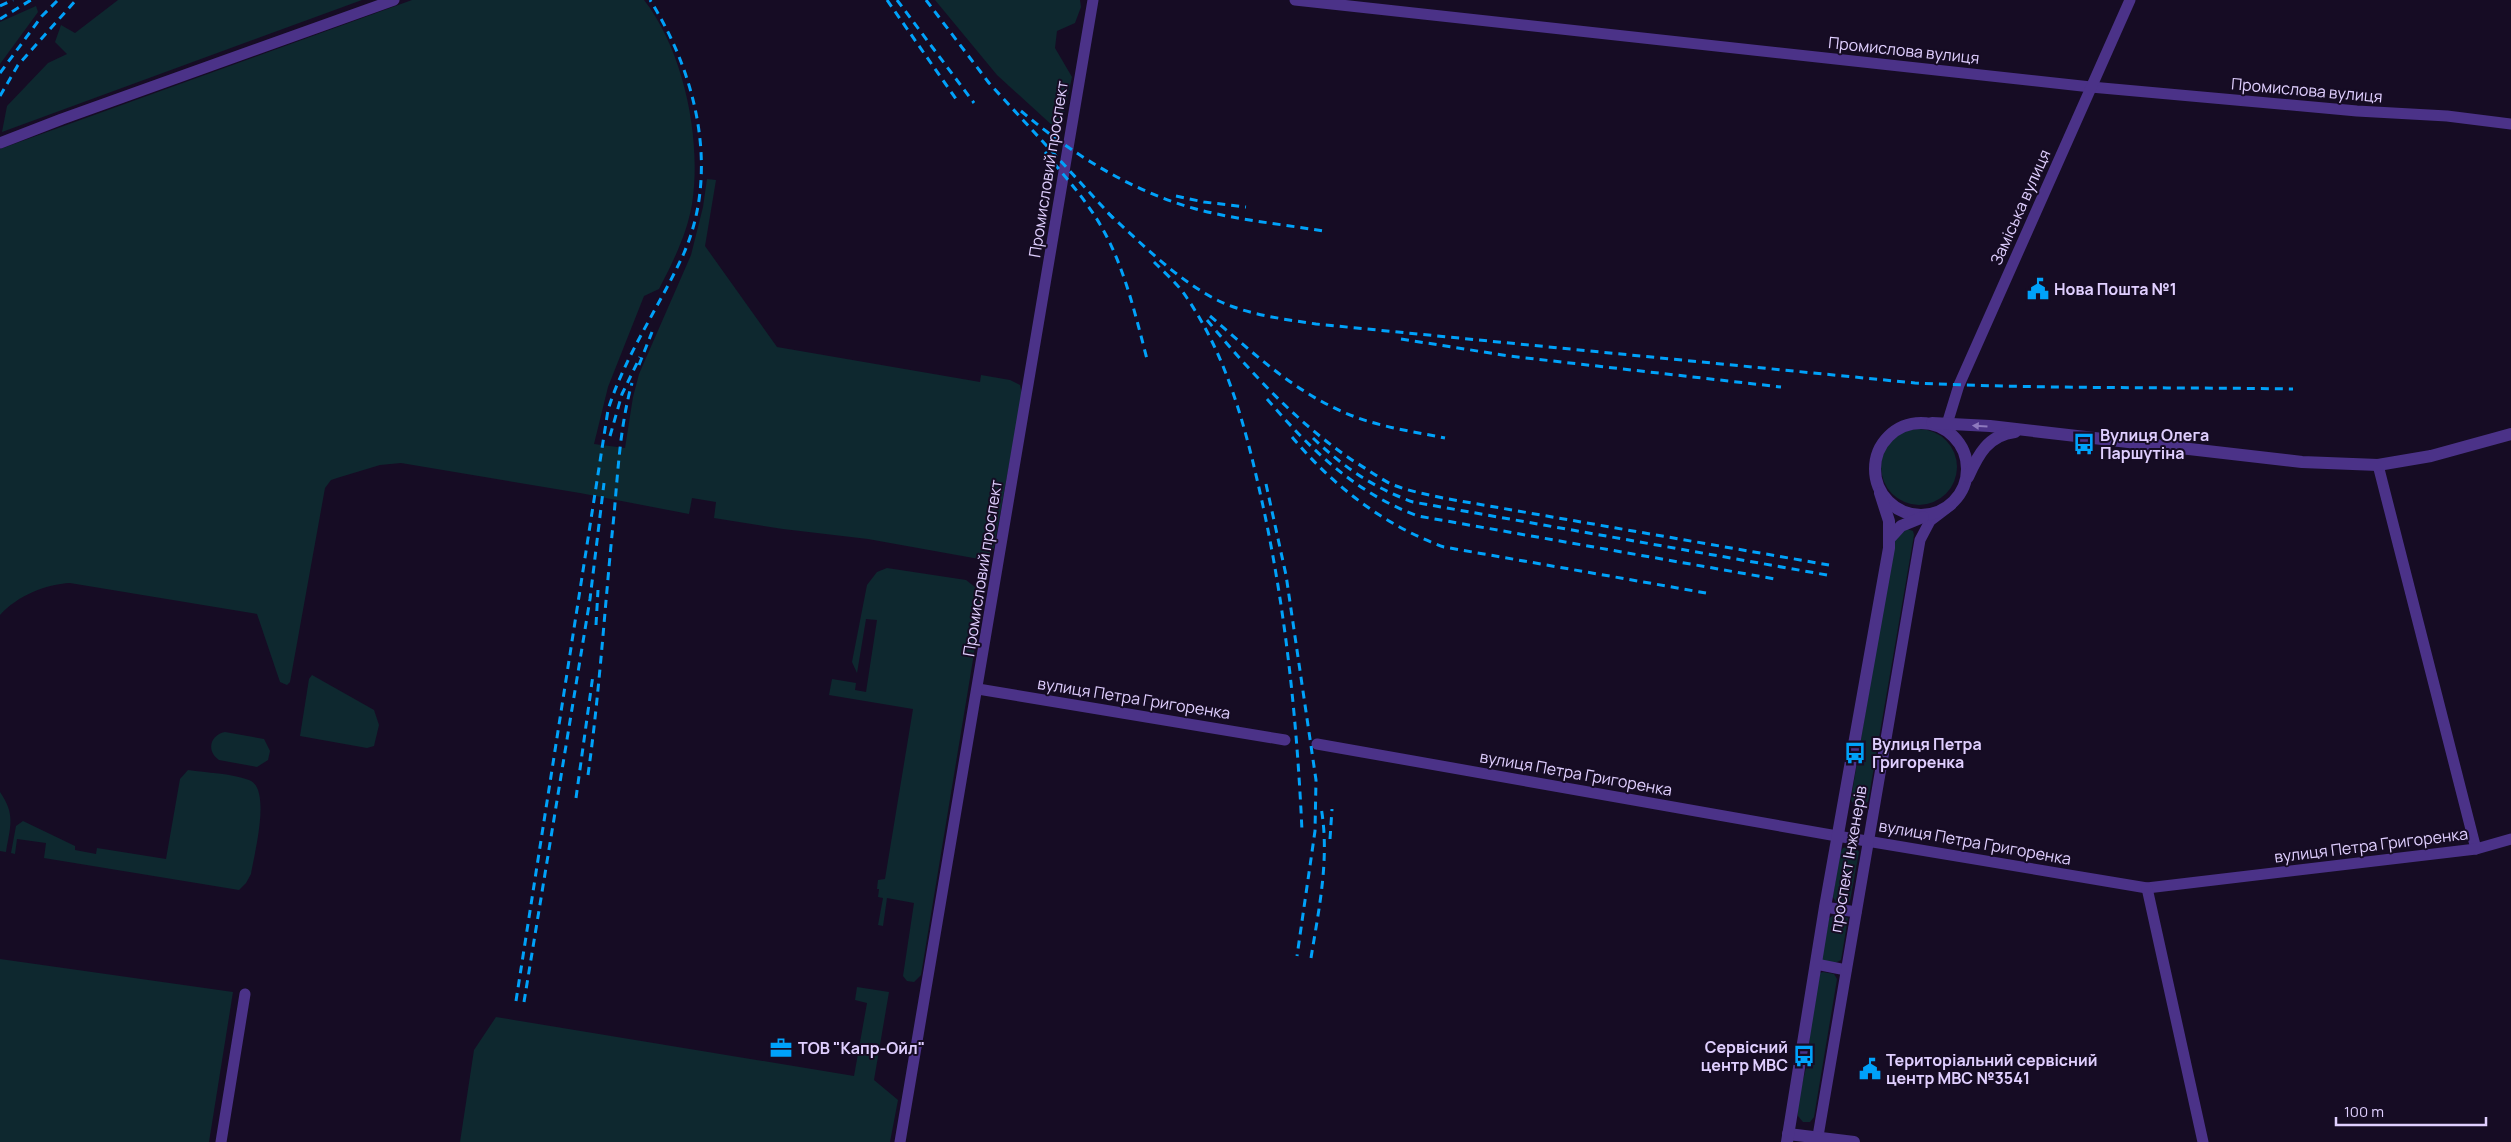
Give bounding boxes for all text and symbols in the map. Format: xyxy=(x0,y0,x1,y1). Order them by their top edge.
street label: Промислова вулиця xyxy=(1827,31,1981,69)
street label: Промислова вулиця xyxy=(2230,72,2384,108)
street label: Промисловий проспект xyxy=(1023,79,1073,259)
street label: Заміська вулиця xyxy=(1985,146,2055,268)
public building icon: Нова Пошта №1 xyxy=(2025,276,2051,302)
place label: Нова Пошта №1 xyxy=(2054,278,2177,300)
one-way arrow xyxy=(1972,421,1988,429)
place label: Вулиця Олега Паршутіна xyxy=(2100,424,2209,464)
bus stop icon: Вулиця Олега Паршутіна xyxy=(2071,431,2097,457)
street label: Промисловий проспект xyxy=(957,478,1007,658)
street label: вулиця Петра Григоренка xyxy=(1036,672,1232,724)
place label: Вулиця Петра Григоренка xyxy=(1872,733,1982,773)
bus stop icon: Вулиця Петра Григоренка xyxy=(1842,740,1868,766)
street label: вулиця Петра Григоренка xyxy=(1478,745,1674,801)
street label: проспект Інженерів xyxy=(1824,784,1872,934)
street label: вулиця Петра Григоренка xyxy=(1877,814,2073,870)
street label: вулиця Петра Григоренка xyxy=(2273,822,2469,868)
office icon: ТОВ "Капр-Ойл" xyxy=(768,1035,794,1061)
place label: Сервісний центр МВС xyxy=(1701,1036,1788,1076)
place label: ТОВ "Капр-Ойл" xyxy=(798,1037,925,1059)
bus stop icon: Сервісний центр МВС xyxy=(1791,1043,1817,1069)
place label: Територіальний сервісний центр МВС №3541 xyxy=(1886,1049,2098,1089)
public building icon: Територіальний сервісний центр МВС №3541 xyxy=(1857,1056,1883,1082)
scale bar xyxy=(2336,1094,2486,1126)
text: 100 m xyxy=(2344,1101,2384,1122)

